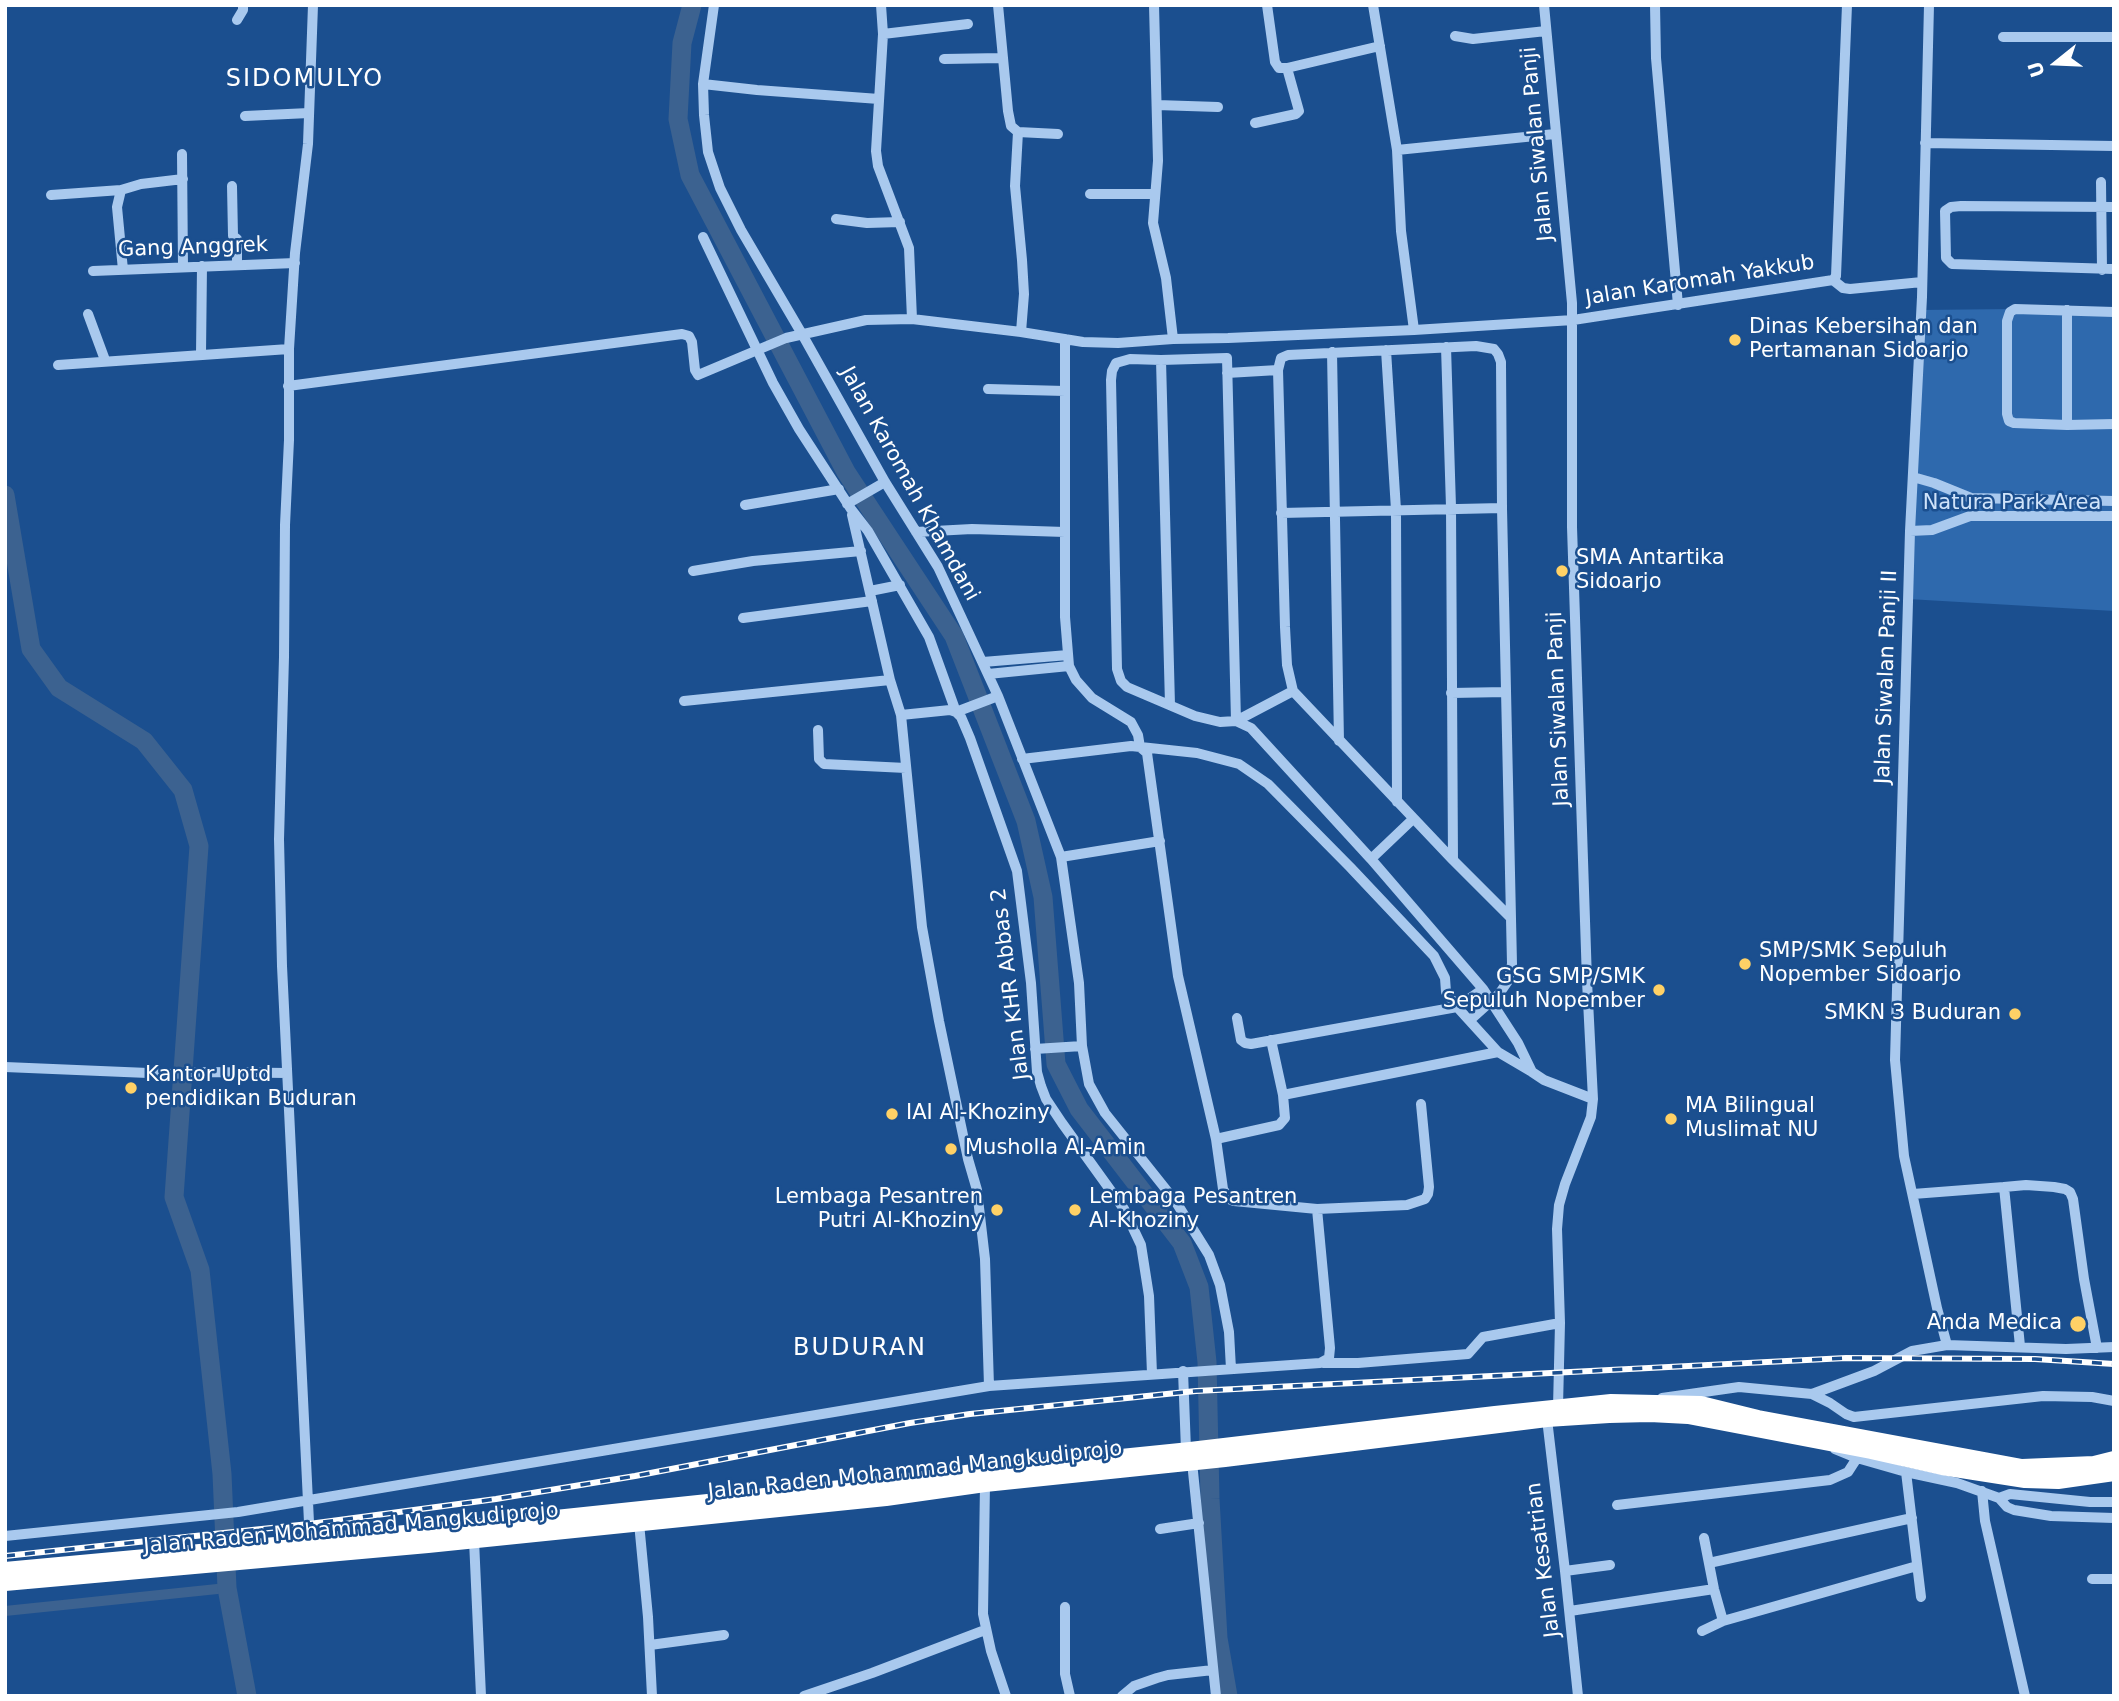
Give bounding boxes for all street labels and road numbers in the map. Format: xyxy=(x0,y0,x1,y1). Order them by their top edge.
street label: Jalan Siwalan Panji xyxy=(1517,46,1559,242)
street label: Gang Anggrek xyxy=(118,233,268,263)
street label: Jalan Karomah Yakkub xyxy=(1584,250,1816,312)
street label: Jalan Karomah Khamdani xyxy=(834,362,984,606)
street label: Jalan Siwalan Panji II xyxy=(1871,569,1903,785)
street label: Jalan Siwalan Panji xyxy=(1543,611,1575,807)
street label: Jalan KHR Abbas 2 xyxy=(987,886,1035,1082)
street label: Jalan Raden Mohammad Mangkudiprojo xyxy=(707,1437,1123,1505)
street label: Jalan Kesatrian xyxy=(1522,1481,1566,1639)
street label: Jalan Raden Mohammad Mangkudiprojo xyxy=(142,1498,560,1560)

